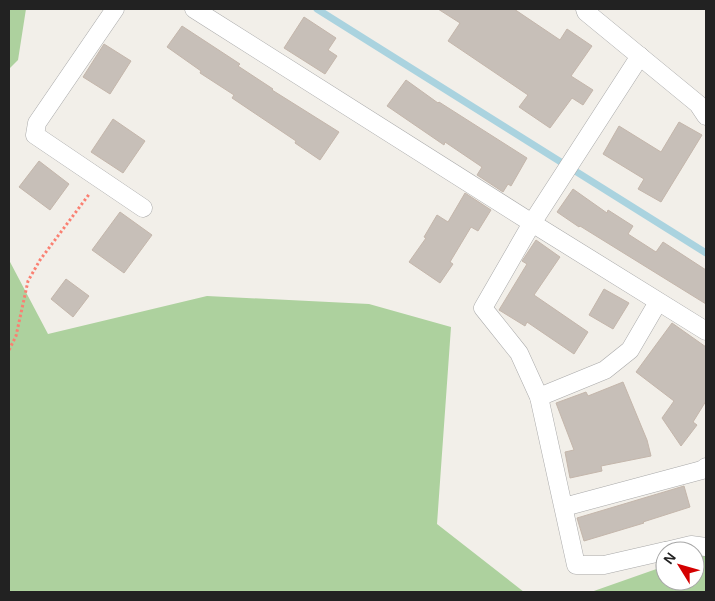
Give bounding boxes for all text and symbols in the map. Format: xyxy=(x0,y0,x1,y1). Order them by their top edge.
north arrow xyxy=(655,541,705,591)
text: N xyxy=(660,549,679,567)

